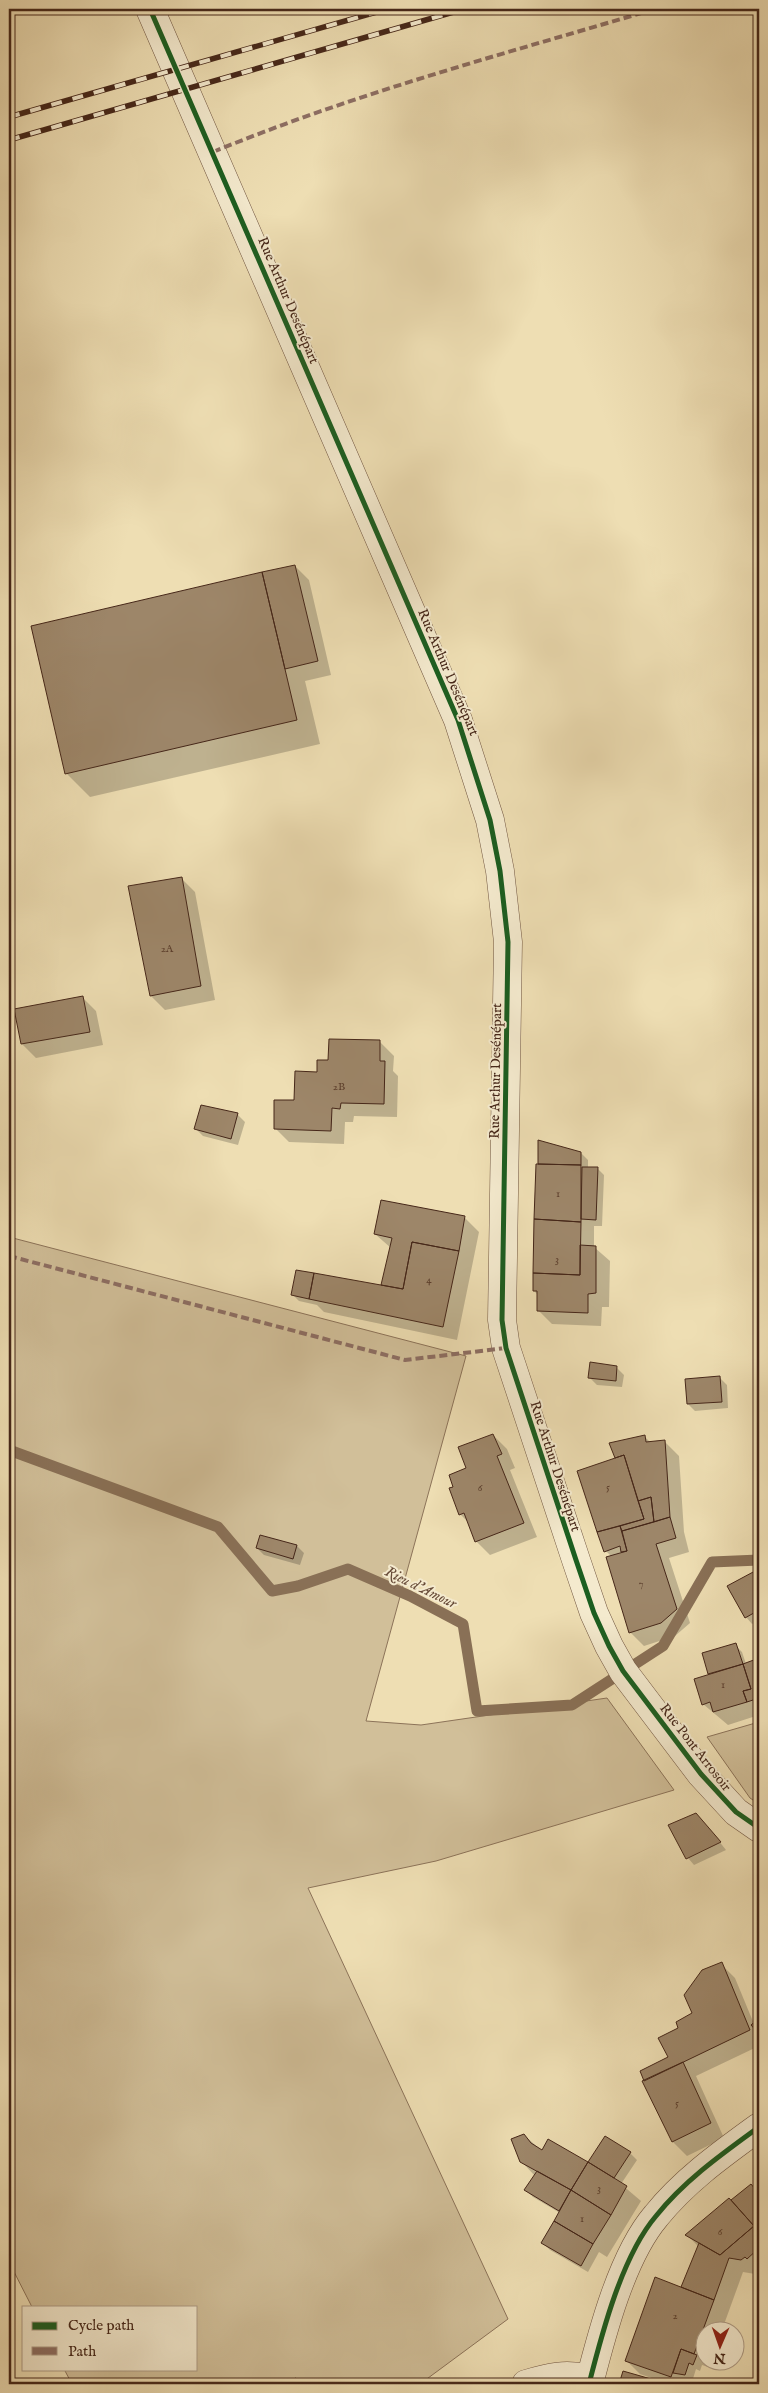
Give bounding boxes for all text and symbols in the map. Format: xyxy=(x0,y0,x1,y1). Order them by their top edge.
street label: Rue Arthur Desénépart xyxy=(253,234,323,367)
street label: Rue Arthur Desénépart xyxy=(413,606,483,739)
house number: 2A xyxy=(161,942,174,956)
street label: Rue Arthur Desénépart xyxy=(486,1003,506,1139)
house number: 2B xyxy=(333,1080,345,1094)
house number: 1 xyxy=(556,1187,560,1201)
house number: 3 xyxy=(555,1253,559,1267)
house number: 4 xyxy=(426,1273,432,1287)
street label: Rue Arthur Desénépart xyxy=(525,1399,585,1534)
house number: 5 xyxy=(606,1480,610,1494)
house number: 6 xyxy=(478,1481,483,1495)
water label: Rieu d'Amour xyxy=(382,1562,461,1613)
house number: 7 xyxy=(638,1577,644,1591)
house number: 1 xyxy=(721,1678,725,1692)
street label: Rue Pont Arrosoir xyxy=(655,1700,735,1795)
house number: 5 xyxy=(675,2096,679,2110)
house number: 3 xyxy=(597,2182,601,2196)
house number: 1 xyxy=(580,2212,584,2226)
house number: 6 xyxy=(718,2225,723,2239)
legend xyxy=(22,2306,198,2370)
house number: 2 xyxy=(672,2309,678,2323)
text: Cycle path xyxy=(68,2316,134,2335)
north arrow xyxy=(696,2320,746,2370)
text: Path xyxy=(68,2342,96,2361)
text: N xyxy=(713,2349,727,2367)

